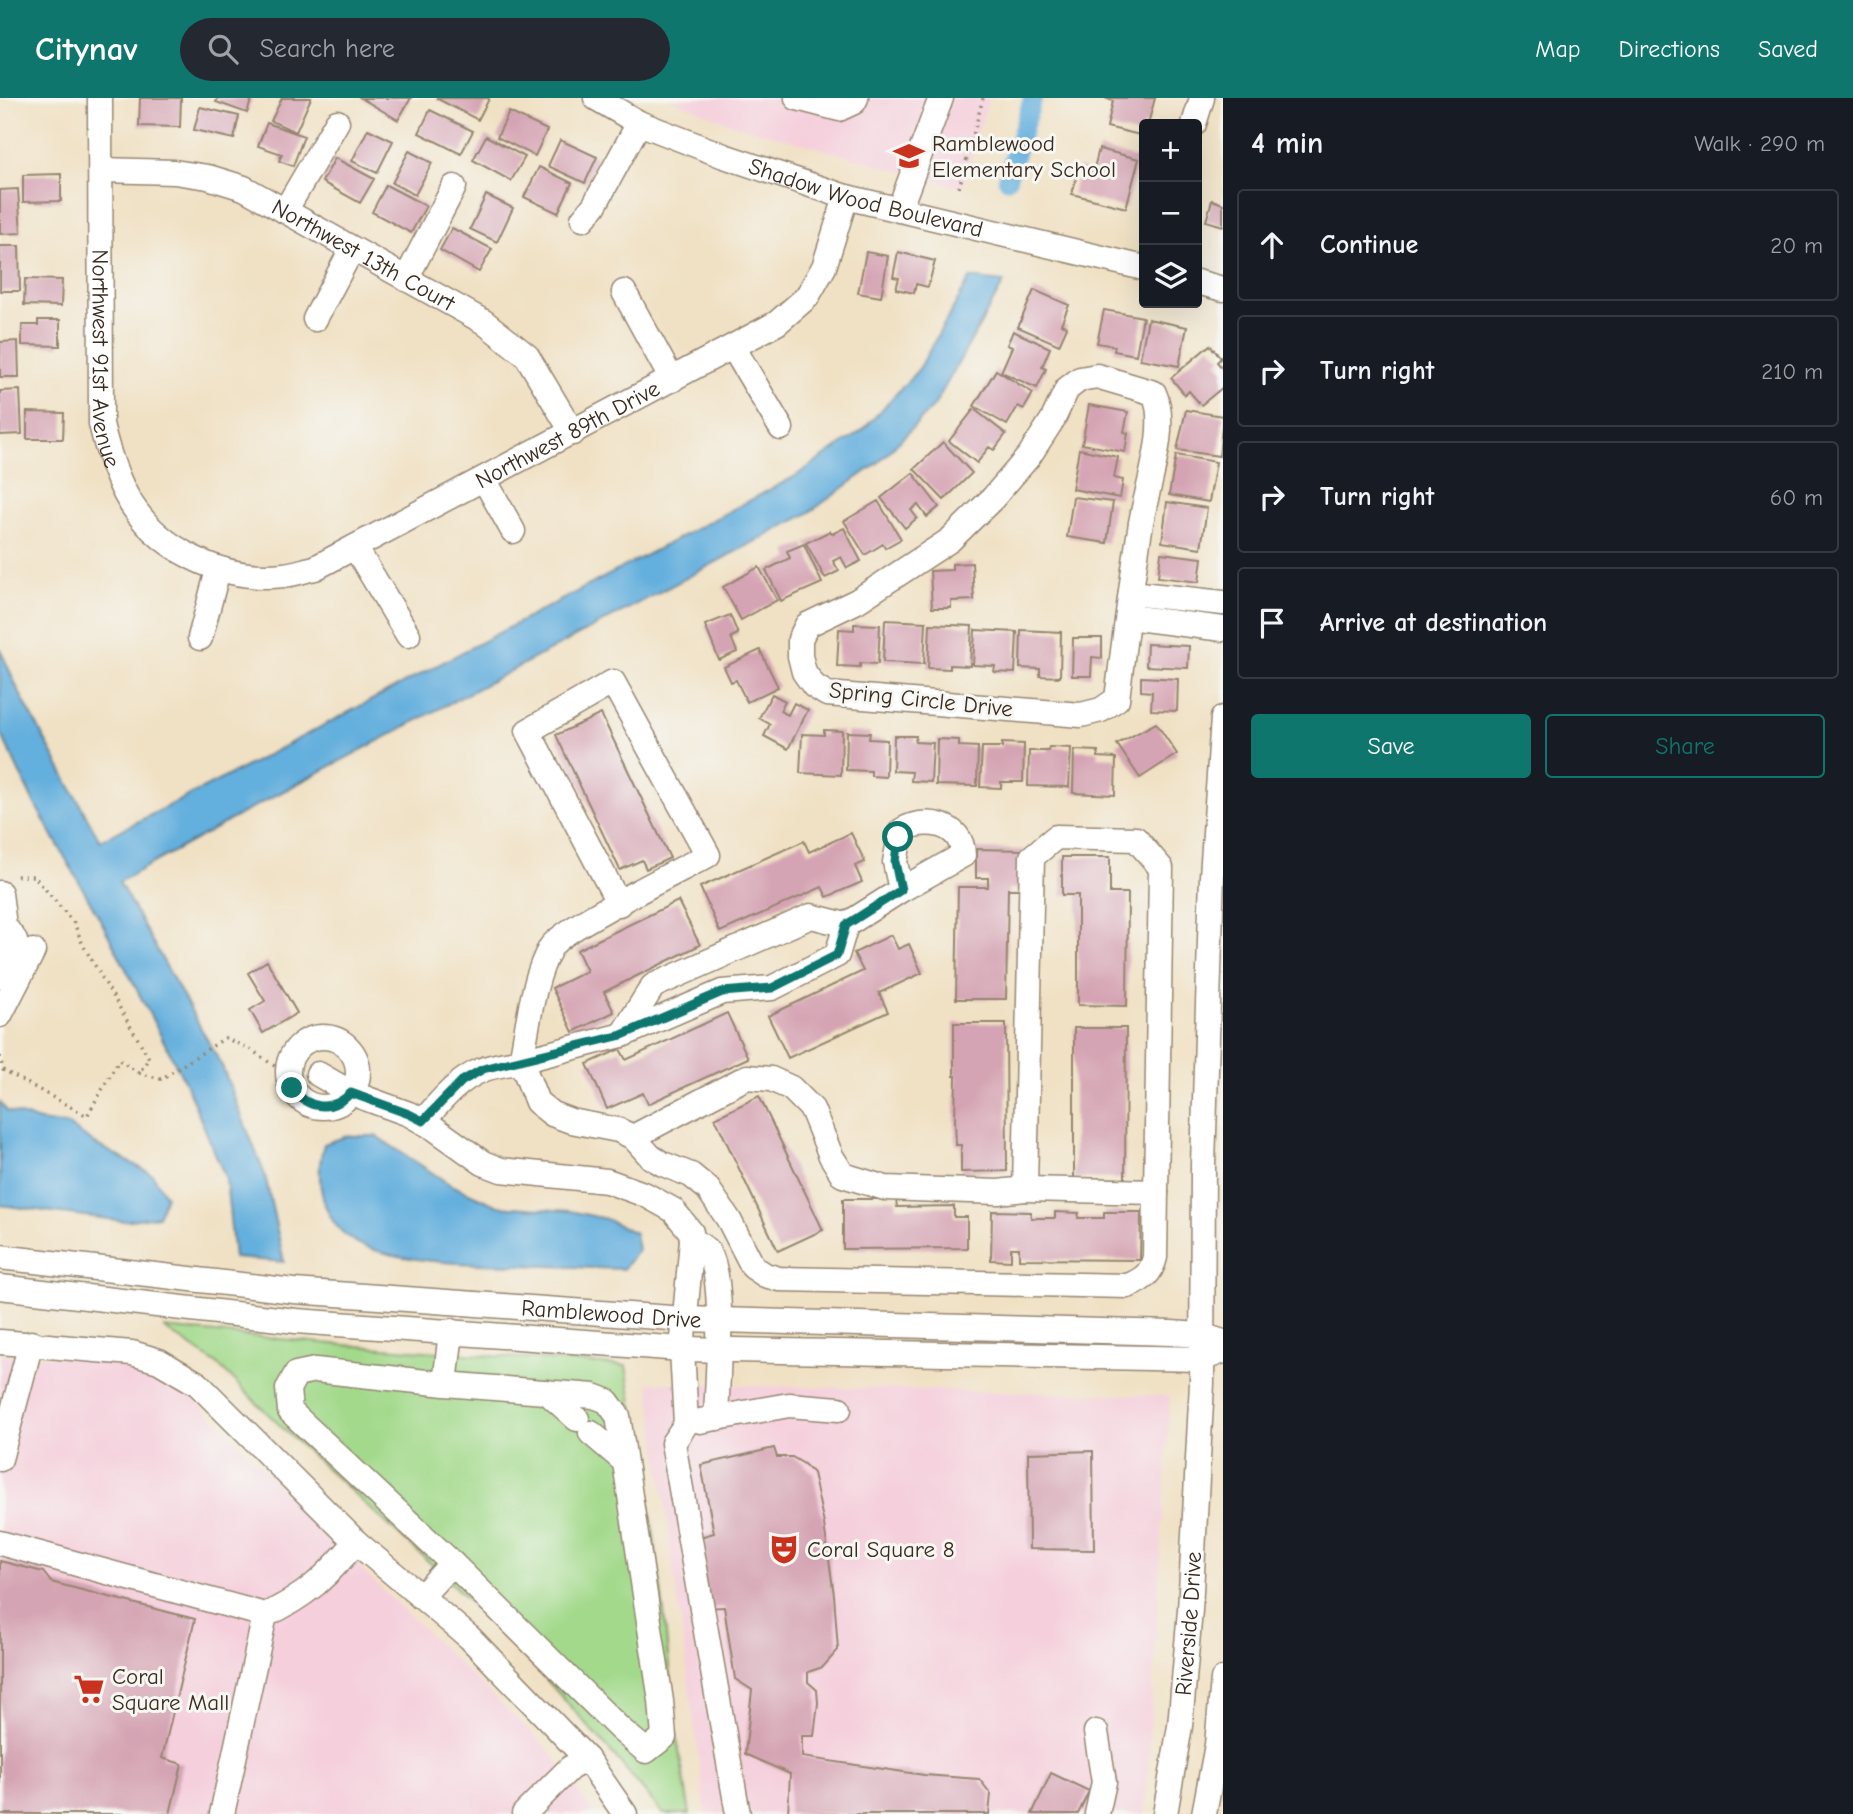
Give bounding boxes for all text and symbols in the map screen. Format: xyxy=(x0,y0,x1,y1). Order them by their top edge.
search box xyxy=(180,18,670,81)
text: Citynav xyxy=(35,30,138,68)
icon: search xyxy=(204,30,242,68)
text: Search here xyxy=(260,34,395,64)
text: Map xyxy=(1535,35,1581,63)
text: Directions xyxy=(1619,35,1720,63)
text: Saved xyxy=(1758,35,1818,63)
map controls xyxy=(1139,119,1202,308)
button: + xyxy=(1139,119,1202,182)
text: 4 min xyxy=(1251,126,1323,161)
place label: Ramblewood Elementary School xyxy=(932,130,1116,183)
text: Walk · 290 m xyxy=(1694,130,1825,157)
school or university icon: Ramblewood Elementary School xyxy=(892,139,926,173)
street label: Shadow Wood Boulevard xyxy=(745,152,986,243)
button: − xyxy=(1139,182,1202,245)
street label: Northwest 13th Court xyxy=(267,193,461,318)
icon: ahead xyxy=(1253,226,1291,264)
text: Continue xyxy=(1320,230,1418,260)
text: 20 m xyxy=(1770,232,1823,259)
button: layers xyxy=(1139,245,1202,308)
street label: Northwest 91st Avenue xyxy=(86,249,126,471)
icon: right xyxy=(1253,352,1291,390)
text: Turn right xyxy=(1320,356,1434,386)
text: 210 m xyxy=(1761,358,1823,385)
street label: Northwest 89th Drive xyxy=(471,375,664,494)
icon: right xyxy=(1253,478,1291,516)
text: Turn right xyxy=(1320,482,1434,512)
text: 60 m xyxy=(1770,484,1823,511)
icon: arrive xyxy=(1253,604,1291,642)
text: Arrive at destination xyxy=(1320,608,1547,638)
street label: Spring Circle Drive xyxy=(828,676,1014,723)
button: Save xyxy=(1251,714,1531,778)
button: Share xyxy=(1545,714,1825,778)
route start xyxy=(882,821,913,852)
route end xyxy=(276,1072,307,1103)
street label: Ramblewood Drive xyxy=(520,1294,702,1333)
theatre icon: Coral Square 8 xyxy=(767,1532,801,1566)
place label: Coral Square 8 xyxy=(807,1536,955,1563)
street label: Riverside Drive xyxy=(1170,1551,1207,1697)
place label: Coral Square Mall xyxy=(112,1663,229,1716)
supermarket icon: Coral Square Mall xyxy=(72,1672,106,1706)

